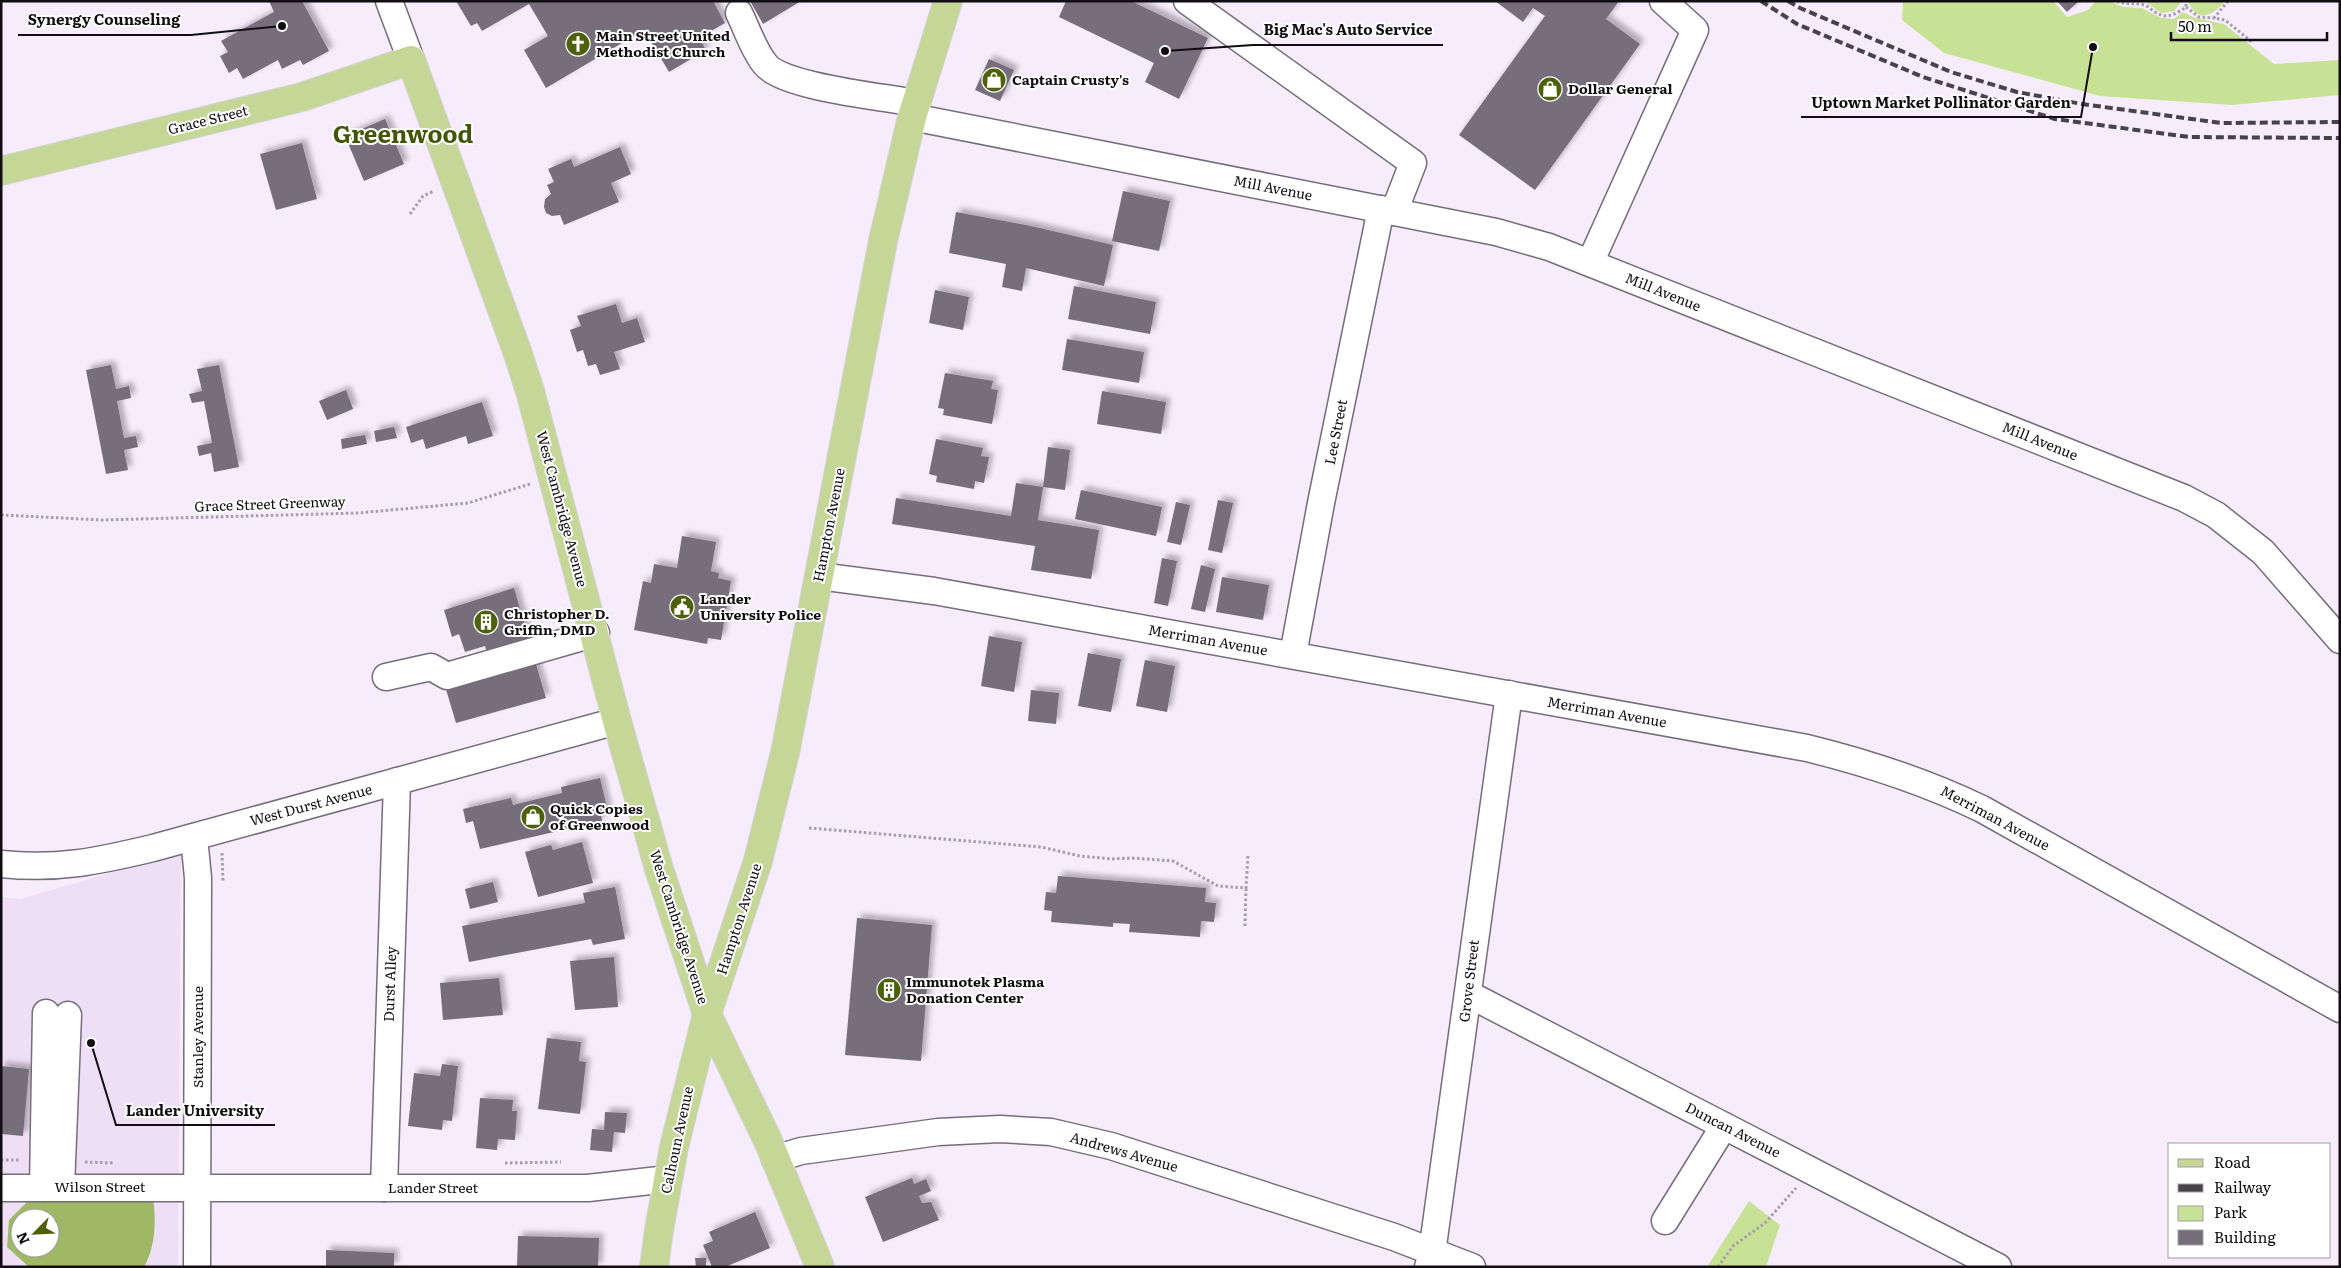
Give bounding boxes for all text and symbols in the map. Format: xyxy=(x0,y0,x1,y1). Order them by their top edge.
callout: Synergy Counseling xyxy=(18,5,191,35)
text: Synergy Counseling xyxy=(28,7,181,30)
scale bar xyxy=(2171,10,2327,42)
text: 50 m xyxy=(2178,14,2212,37)
callout: Big Mac's Auto Service xyxy=(1253,15,1443,45)
text: Big Mac's Auto Service xyxy=(1263,17,1433,40)
place label: Main Street United Methodist Church xyxy=(596,25,730,61)
church icon: Main Street United Methodist Church xyxy=(565,31,591,57)
shop icon: Captain Crusty's xyxy=(981,67,1007,93)
place label: Captain Crusty's xyxy=(1012,69,1129,89)
shop icon: Dollar General xyxy=(1537,76,1563,102)
place label: Dollar General xyxy=(1568,78,1673,98)
callout: Uptown Market Pollinator Garden xyxy=(1801,87,2081,117)
text: Uptown Market Pollinator Garden xyxy=(1811,90,2071,113)
street label: Grace Street xyxy=(166,99,250,139)
district label: Greenwood xyxy=(333,115,473,150)
street label: Mill Avenue xyxy=(1232,170,1314,204)
street label: Mill Avenue xyxy=(1623,267,1704,315)
street label: Lee Street xyxy=(1319,397,1351,466)
street label: Mill Avenue xyxy=(2000,416,2081,464)
street label: West Cambridge Avenue xyxy=(532,428,593,589)
street label: Hampton Avenue xyxy=(807,466,849,584)
street label: Grace Street Greenway xyxy=(194,490,347,516)
place label: Lander University Police xyxy=(700,588,821,624)
public building icon: Lander University Police xyxy=(669,594,695,620)
place label: Christopher D. Griffin, DMD xyxy=(504,603,610,639)
building icon: Christopher D. Griffin, DMD xyxy=(473,609,499,635)
street label: Merriman Avenue xyxy=(1147,619,1269,659)
street label: Merriman Avenue xyxy=(1546,691,1668,731)
street label: West Durst Avenue xyxy=(247,778,374,830)
street label: Merriman Avenue xyxy=(1937,780,2054,854)
place label: Quick Copies of Greenwood xyxy=(550,798,650,834)
shop icon: Quick Copies of Greenwood xyxy=(520,804,546,830)
street label: West Cambridge Avenue xyxy=(646,847,714,1006)
street label: Hampton Avenue xyxy=(711,860,765,977)
street label: Grove Street xyxy=(1453,938,1483,1023)
street label: Durst Alley xyxy=(378,945,400,1022)
place label: Immunotek Plasma Donation Center xyxy=(906,971,1045,1007)
building icon: Immunotek Plasma Donation Center xyxy=(876,977,902,1003)
street label: Stanley Avenue xyxy=(187,986,207,1088)
street label: Calhoun Avenue xyxy=(655,1084,697,1195)
callout: Lander University xyxy=(116,1095,275,1125)
street label: Duncan Avenue xyxy=(1682,1097,1785,1162)
text: Lander University xyxy=(126,1098,265,1121)
street label: Andrews Avenue xyxy=(1068,1126,1181,1176)
legend xyxy=(2168,1143,2331,1258)
text: Road xyxy=(2214,1150,2250,1173)
text: Railway xyxy=(2214,1175,2272,1198)
street label: Wilson Street xyxy=(55,1176,146,1196)
street label: Lander Street xyxy=(388,1177,479,1197)
text: Park xyxy=(2214,1200,2248,1223)
north arrow xyxy=(10,1208,60,1258)
text: Building xyxy=(2214,1225,2276,1248)
text: N xyxy=(11,1229,34,1248)

